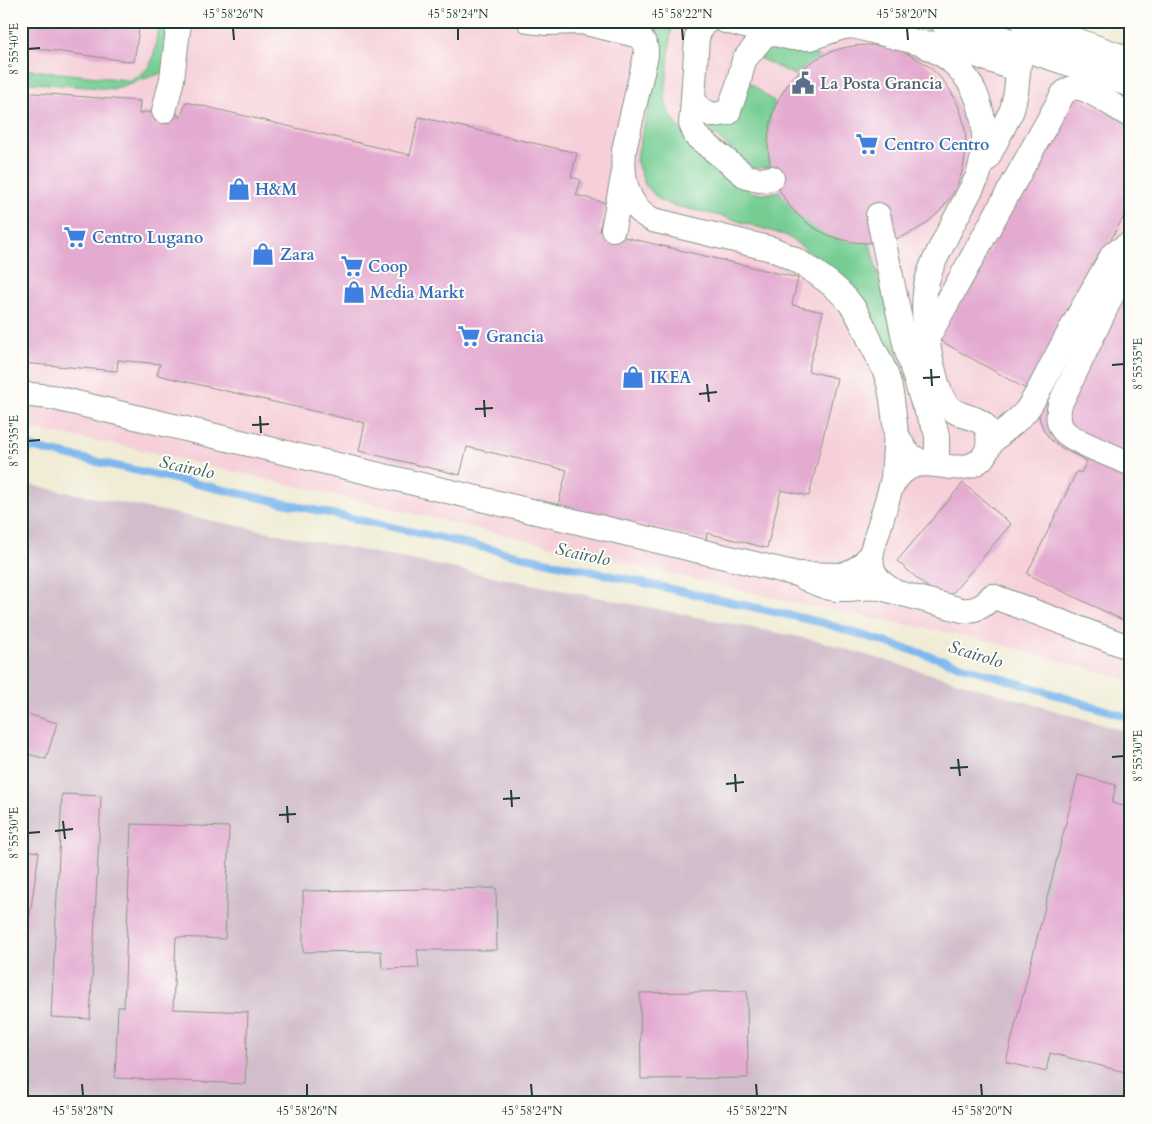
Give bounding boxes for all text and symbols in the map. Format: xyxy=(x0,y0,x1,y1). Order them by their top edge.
text: 45°58'26"N xyxy=(203,6,264,22)
text: 45°58'24"N xyxy=(428,6,489,22)
text: 45°58'22"N xyxy=(652,6,713,22)
text: 45°58'20"N xyxy=(877,6,938,22)
text: 8°55'40"E xyxy=(6,23,22,75)
public building icon: La Posta Grancia xyxy=(790,70,816,96)
place label: La Posta Grancia xyxy=(820,73,942,95)
supermarket icon: Centro Centro xyxy=(854,131,880,157)
place label: Centro Centro xyxy=(884,134,989,156)
shop icon: H&M xyxy=(226,176,252,202)
place label: H&M xyxy=(255,179,298,201)
supermarket icon: Centro Lugano xyxy=(62,224,88,250)
place label: Centro Lugano xyxy=(92,227,203,249)
shop icon: Zara xyxy=(250,241,276,267)
place label: Zara xyxy=(280,244,314,266)
supermarket icon: Coop xyxy=(339,253,365,279)
place label: Coop xyxy=(368,256,408,278)
shop icon: Media Markt xyxy=(341,279,367,305)
place label: Media Markt xyxy=(370,282,465,304)
supermarket icon: Grancia xyxy=(456,323,482,349)
place label: Grancia xyxy=(486,326,544,348)
text: 8°55'35"E xyxy=(1130,338,1146,390)
shop icon: IKEA xyxy=(620,364,646,390)
place label: IKEA xyxy=(650,367,691,389)
text: 8°55'35"E xyxy=(6,415,22,467)
water label: Scairolo xyxy=(157,449,217,486)
water label: Scairolo xyxy=(553,536,613,573)
water label: Scairolo xyxy=(946,634,1006,675)
text: 8°55'30"E xyxy=(1130,730,1146,782)
text: 8°55'30"E xyxy=(6,807,22,859)
text: 45°58'28"N xyxy=(53,1103,114,1119)
text: 45°58'26"N xyxy=(277,1103,338,1119)
text: 45°58'24"N xyxy=(502,1103,563,1119)
text: 45°58'22"N xyxy=(727,1103,788,1119)
text: 45°58'20"N xyxy=(952,1103,1013,1119)

